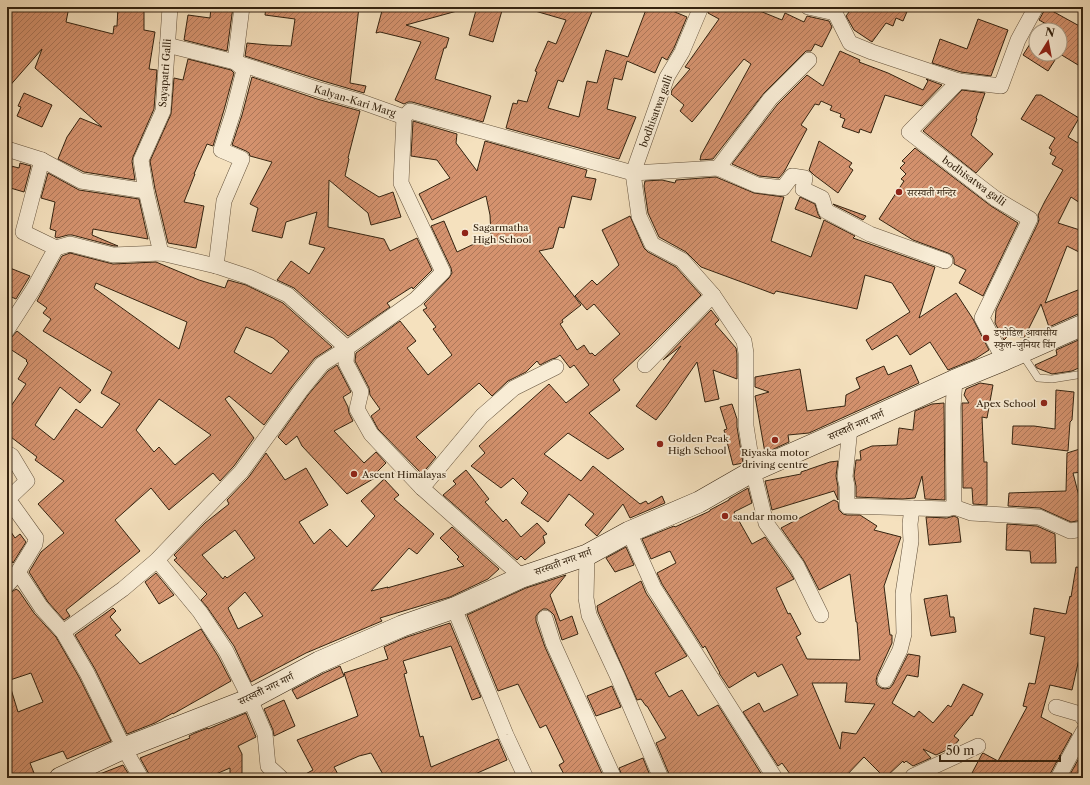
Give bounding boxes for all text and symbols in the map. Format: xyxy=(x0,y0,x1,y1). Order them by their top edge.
north arrow xyxy=(1028,22,1068,62)
text: N xyxy=(1044,24,1056,40)
street label: Sayapatri Galli xyxy=(156,38,174,108)
street label: bodhisatwa galli xyxy=(637,73,675,149)
street label: Kalyan-Kari Marg xyxy=(312,82,398,120)
street label: bodhisatwa galli xyxy=(939,153,1009,209)
place label: सरस्वती मन्दिर xyxy=(906,186,957,199)
marker: सरस्वती मन्दिर xyxy=(894,187,904,197)
place label: Sagarmatha High School xyxy=(473,221,532,246)
marker: Sagarmatha High School xyxy=(460,228,470,238)
place label: डफोडिल आवासीय स्कुल-जुनियर विंग xyxy=(993,326,1057,351)
marker: डफोडिल आवासीय स्कुल-जुनियर विंग xyxy=(981,333,991,343)
place label: Apex School xyxy=(975,397,1036,410)
marker: Apex School xyxy=(1039,398,1049,408)
street label: सरस्वती नगर मार्ग xyxy=(825,406,887,444)
place label: Golden Peak High School xyxy=(668,432,730,457)
marker: Riyaska motor driving centre xyxy=(770,435,780,445)
marker: Golden Peak High School xyxy=(655,439,665,449)
place label: Riyaska motor driving centre xyxy=(741,446,810,471)
place label: Ascent Himalayas xyxy=(361,468,446,481)
marker: Ascent Himalayas xyxy=(349,469,359,479)
place label: sandar momo xyxy=(733,510,798,523)
marker: sandar momo xyxy=(720,511,730,521)
street label: सरस्वती नगर मार्ग xyxy=(532,545,594,579)
street label: सरस्वती नगर मार्ग xyxy=(235,670,297,708)
scale bar xyxy=(940,737,1060,763)
text: 50 m xyxy=(946,743,975,758)

